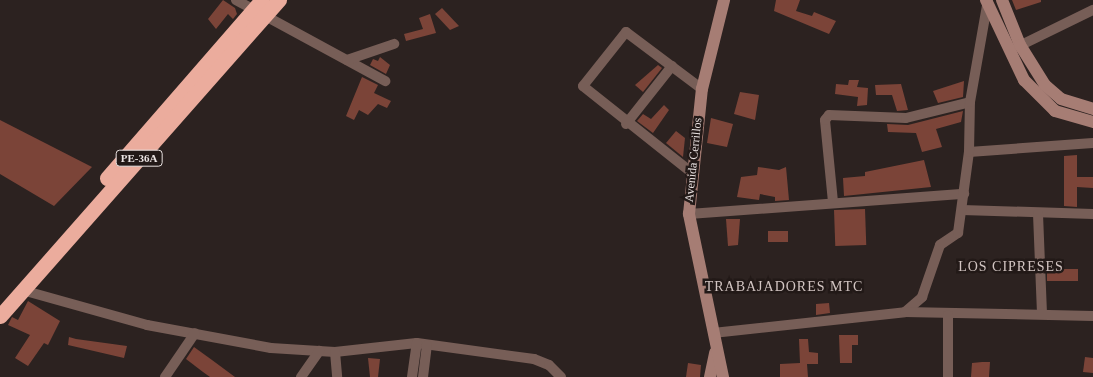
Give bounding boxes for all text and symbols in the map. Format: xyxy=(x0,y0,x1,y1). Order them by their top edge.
street label: Avenida Cerrillos xyxy=(682,117,706,203)
road number: PE-36A xyxy=(115,150,163,167)
district label: LOS CIPRESES xyxy=(957,259,1065,275)
district label: TRABAJADORES MTC xyxy=(703,279,865,295)

